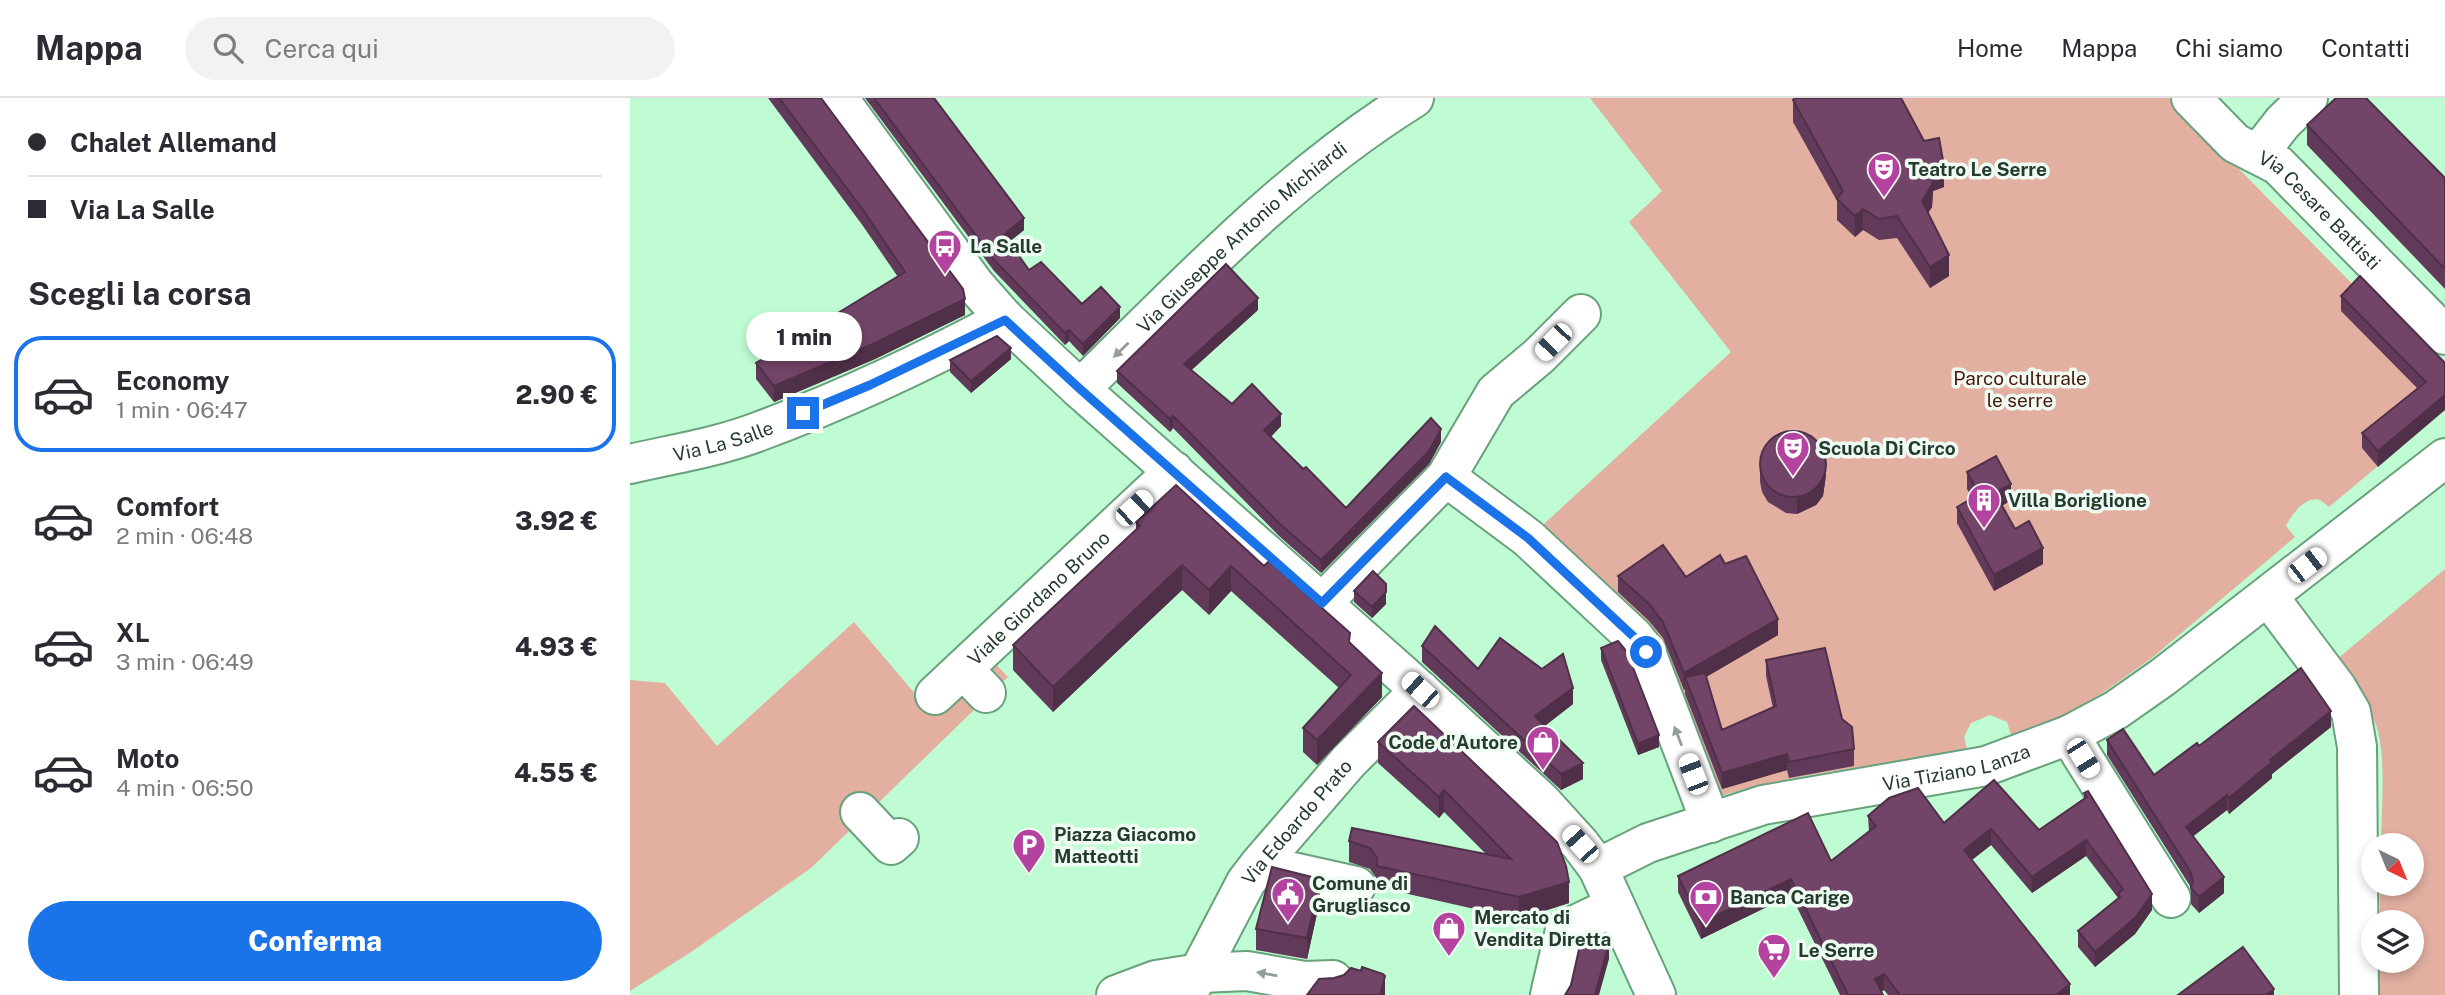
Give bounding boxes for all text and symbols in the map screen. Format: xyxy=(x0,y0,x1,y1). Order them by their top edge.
search box xyxy=(185,17,675,80)
text: Mappa xyxy=(35,29,143,67)
icon: search xyxy=(209,29,247,67)
text: Cerca qui xyxy=(265,33,379,64)
text: Home xyxy=(1957,34,2023,62)
text: Mappa xyxy=(2061,34,2137,62)
text: Chi siamo xyxy=(2175,34,2283,62)
text: Contatti xyxy=(2321,34,2410,62)
text: Chalet Allemand xyxy=(70,127,277,158)
street label: Via Giuseppe Antonio Michiardi xyxy=(1132,137,1351,337)
street label: Via Cesare Battisti xyxy=(2255,146,2385,274)
theatre icon: Teatro Le Serre xyxy=(1865,150,1903,199)
place label: Teatro Le Serre xyxy=(1908,158,2047,180)
text: Via La Salle xyxy=(70,194,215,225)
bus stop icon: La Salle xyxy=(926,227,964,276)
place label: La Salle xyxy=(970,235,1042,257)
text: Scegli la corsa xyxy=(28,275,252,312)
callout: 1 min xyxy=(745,312,861,360)
car xyxy=(1531,320,1576,364)
text: 1 min xyxy=(776,323,832,350)
one-way arrow xyxy=(1113,341,1130,357)
icon: car xyxy=(32,363,95,426)
text: Economy xyxy=(116,365,229,396)
park label: Parco culturale le serre xyxy=(1953,367,2087,411)
text: 2.90 € xyxy=(516,379,598,410)
text: 1 min · 06:47 xyxy=(116,396,248,423)
route end xyxy=(787,397,819,429)
street label: Via La Salle xyxy=(671,416,776,465)
theatre icon: Scuola Di Circo xyxy=(1774,429,1812,478)
place label: Scuola Di Circo xyxy=(1818,437,1956,459)
building icon: Villa Boriglione xyxy=(1965,481,2003,530)
car xyxy=(1112,486,1157,530)
icon: car xyxy=(32,489,95,552)
place label: Villa Boriglione xyxy=(2008,489,2147,511)
text: Comfort xyxy=(116,491,219,522)
text: 3.92 € xyxy=(515,505,598,536)
text: 2 min · 06:48 xyxy=(116,522,253,549)
street label: Viale Giordano Bruno xyxy=(963,526,1114,670)
car xyxy=(2284,544,2331,586)
icon: car xyxy=(32,615,95,678)
text: XL xyxy=(116,617,150,648)
text: 4.93 € xyxy=(515,631,598,662)
route start xyxy=(1630,636,1662,668)
text: 3 min · 06:49 xyxy=(116,648,254,675)
car xyxy=(1398,668,1443,712)
shop icon: Code d'Autore xyxy=(1524,723,1562,772)
one-way arrow xyxy=(1672,725,1683,746)
place label: Code d'Autore xyxy=(1388,731,1518,753)
car xyxy=(2063,735,2104,781)
street label: Via Tiziano Lanza xyxy=(1881,740,2033,795)
icon: car xyxy=(32,741,95,804)
text: Moto xyxy=(116,743,179,774)
car xyxy=(1676,751,1711,797)
street label: Via Edoardo Prato xyxy=(1237,755,1356,889)
text: 4.55 € xyxy=(514,757,598,788)
text: 4 min · 06:50 xyxy=(116,774,254,801)
car xyxy=(1559,821,1602,867)
place label: Piazza Giacomo Matteotti xyxy=(1054,823,1196,867)
parking icon: Piazza Giacomo Matteotti xyxy=(1010,826,1048,875)
north arrow xyxy=(2361,833,2424,896)
map controls xyxy=(2361,833,2424,973)
place label: Comune di Grugliasco xyxy=(1312,872,1411,916)
public building icon: Comune di Grugliasco xyxy=(1269,875,1307,924)
bank icon: Banca Carige xyxy=(1687,878,1725,927)
place label: Banca Carige xyxy=(1730,886,1850,908)
button: Conferma xyxy=(28,901,602,981)
place label: Mercato di Vendita Diretta xyxy=(1474,906,1611,950)
shop icon: Mercato di Vendita Diretta xyxy=(1430,909,1468,958)
button: layers xyxy=(2361,910,2424,973)
supermarket icon: Le Serre xyxy=(1755,931,1793,980)
place label: Le Serre xyxy=(1798,939,1875,961)
one-way arrow xyxy=(1256,968,1278,979)

